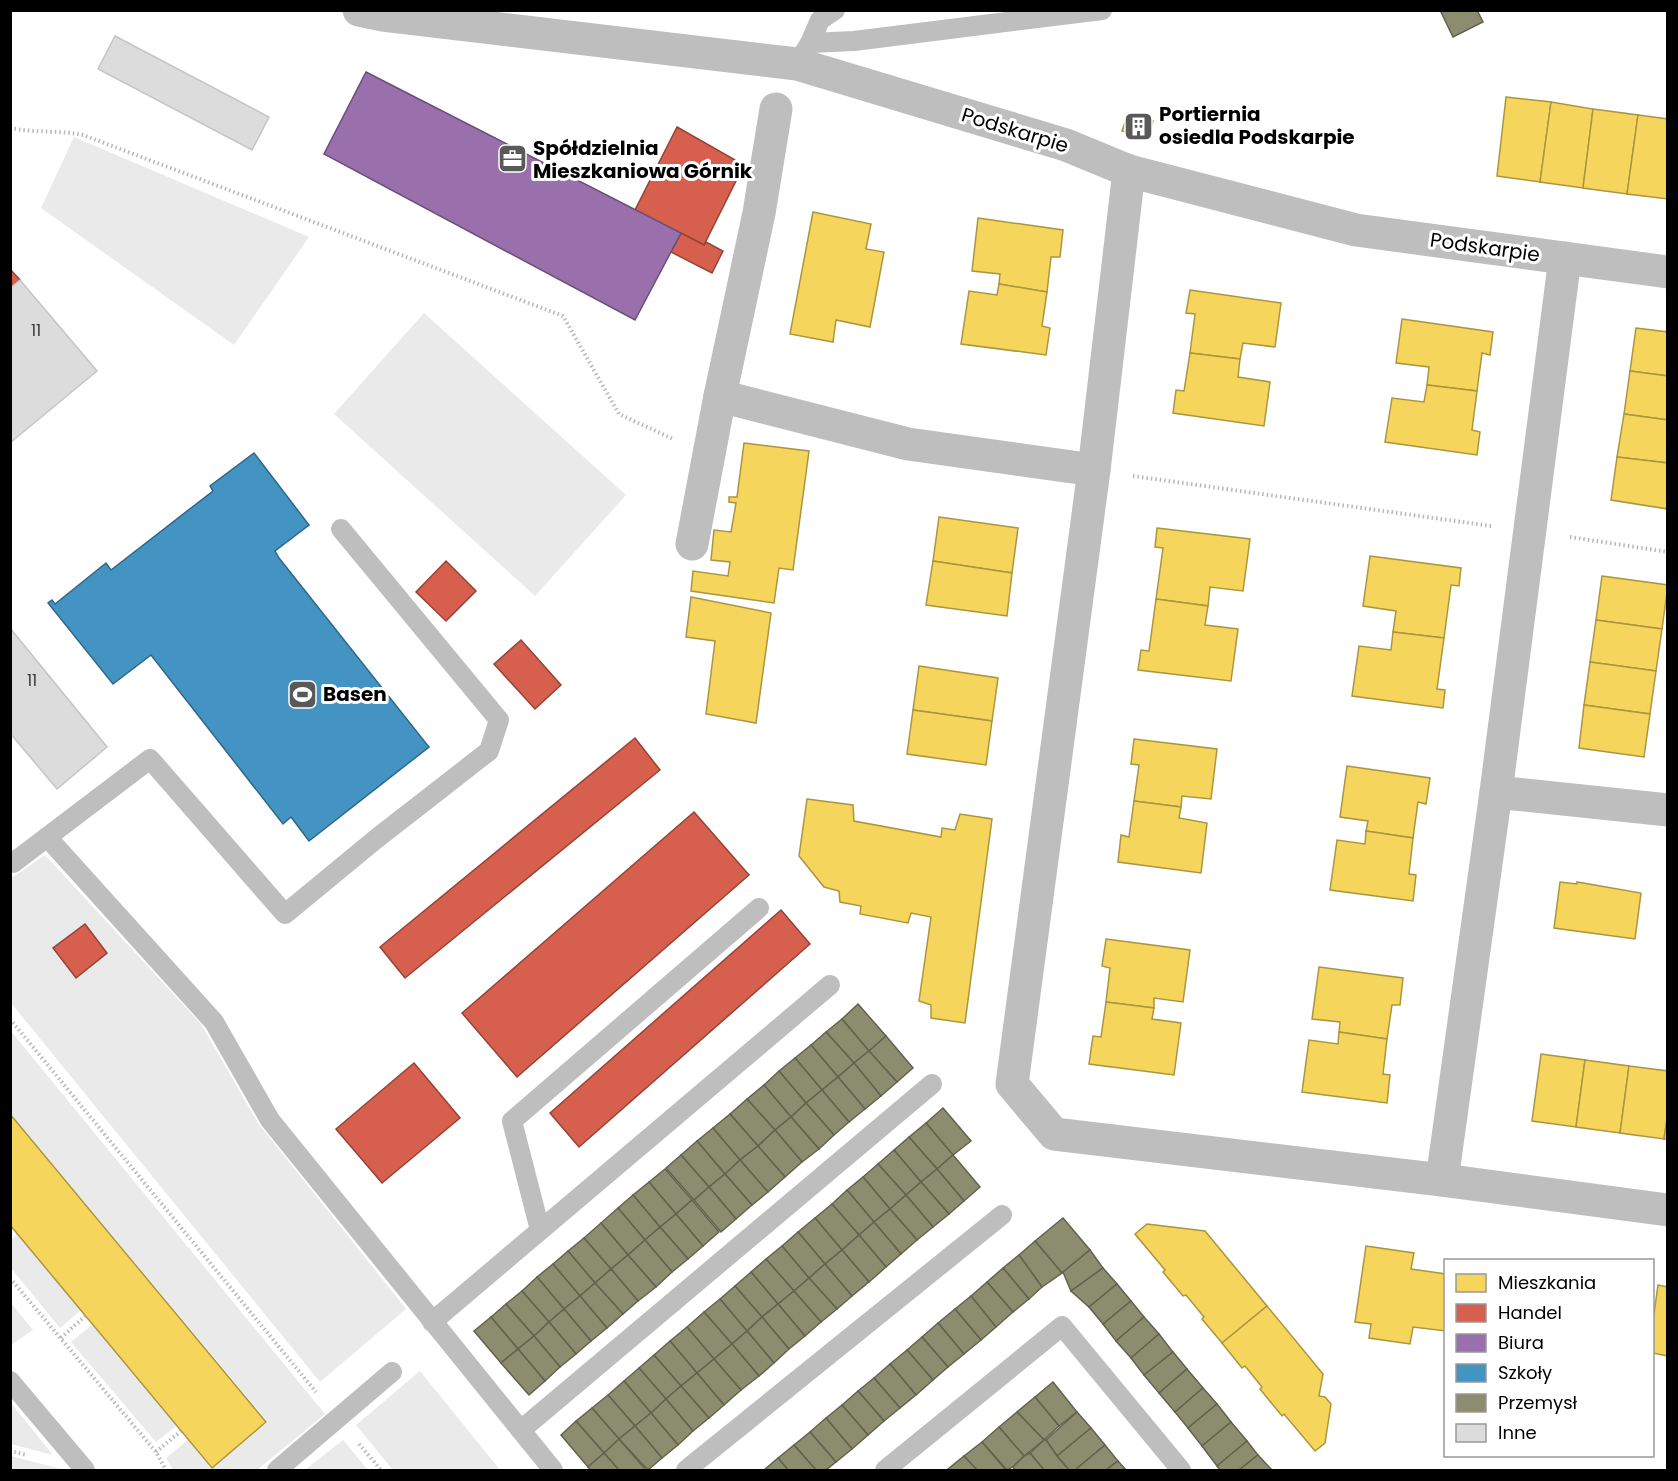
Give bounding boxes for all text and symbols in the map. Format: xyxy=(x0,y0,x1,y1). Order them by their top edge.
street label: Podskarpie xyxy=(958,100,1072,160)
place label: Portiernia osiedla Podskarpie xyxy=(1159,100,1355,151)
building icon: Portiernia osiedla Podskarpie xyxy=(1122,110,1154,142)
place label: Spółdzielnia Mieszkaniowa Górnik xyxy=(533,134,753,185)
office icon: Spółdzielnia Mieszkaniowa Górnik xyxy=(496,143,528,175)
street label: Podskarpie xyxy=(1428,225,1542,269)
house number: 11 xyxy=(31,319,41,342)
house number: 11 xyxy=(27,669,37,692)
sports icon: Basen xyxy=(286,678,318,710)
place label: Basen xyxy=(323,680,387,708)
legend xyxy=(1444,1259,1654,1457)
text: Mieszkania xyxy=(1498,1270,1596,1295)
text: Handel xyxy=(1498,1300,1562,1325)
text: Biura xyxy=(1498,1330,1544,1355)
text: Szkoły xyxy=(1498,1360,1552,1385)
text: Przemysł xyxy=(1498,1390,1578,1415)
text: Inne xyxy=(1498,1420,1537,1445)

